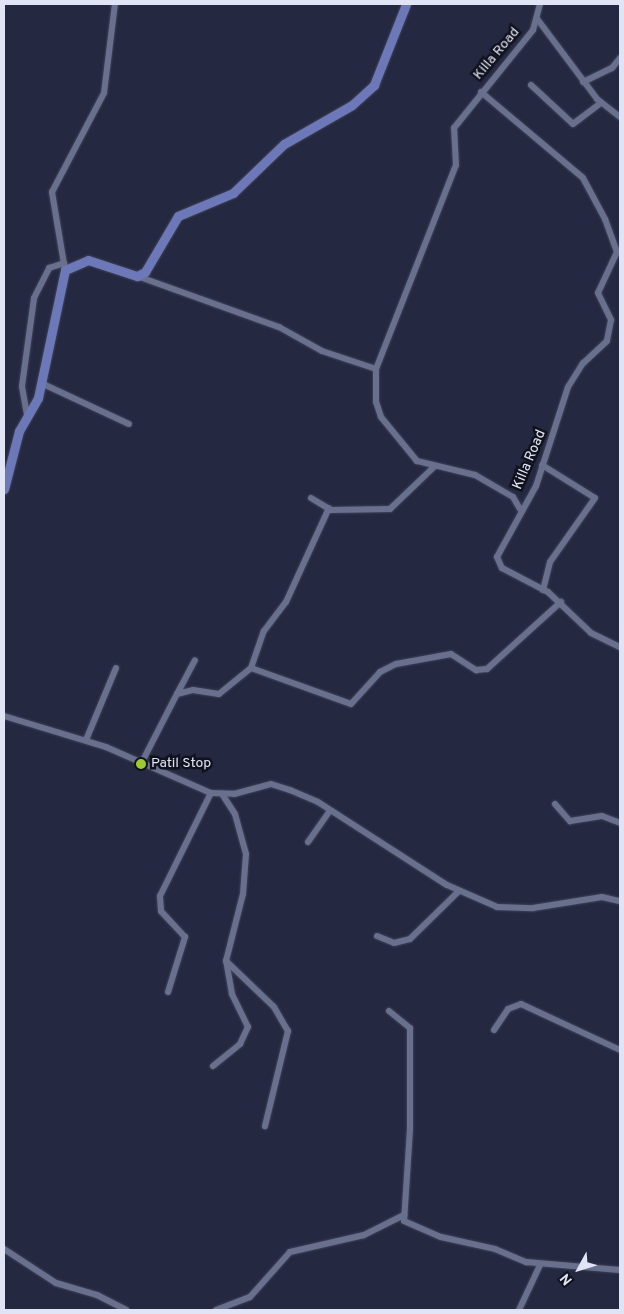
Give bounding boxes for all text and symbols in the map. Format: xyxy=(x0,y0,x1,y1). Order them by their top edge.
street label: Killa Road xyxy=(470,24,524,84)
street label: Killa Road xyxy=(510,428,550,492)
place label: Patil Stop xyxy=(151,756,211,772)
marker: Patil Stop xyxy=(135,758,147,770)
north arrow xyxy=(554,1244,604,1294)
text: N xyxy=(557,1269,577,1288)

